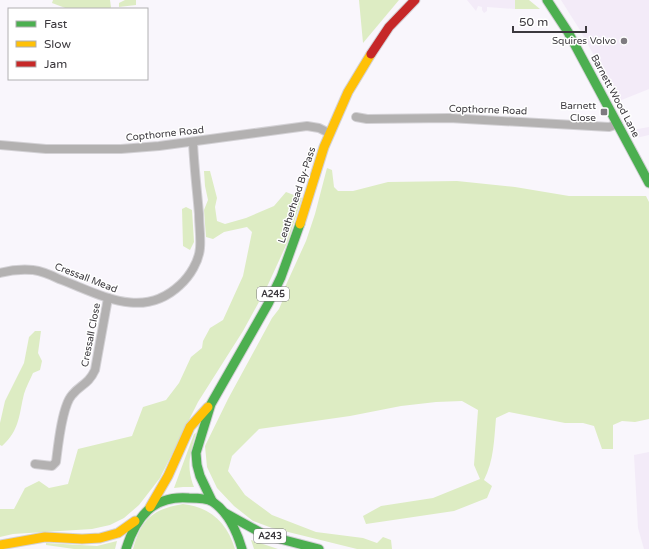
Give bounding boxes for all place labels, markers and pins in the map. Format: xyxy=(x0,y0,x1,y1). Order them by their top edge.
place label: Squires Volvo xyxy=(552,35,616,47)
marker: Squires Volvo xyxy=(619,36,629,46)
place label: Barnett Close xyxy=(560,100,596,124)
marker: Barnett Close xyxy=(599,107,609,117)

